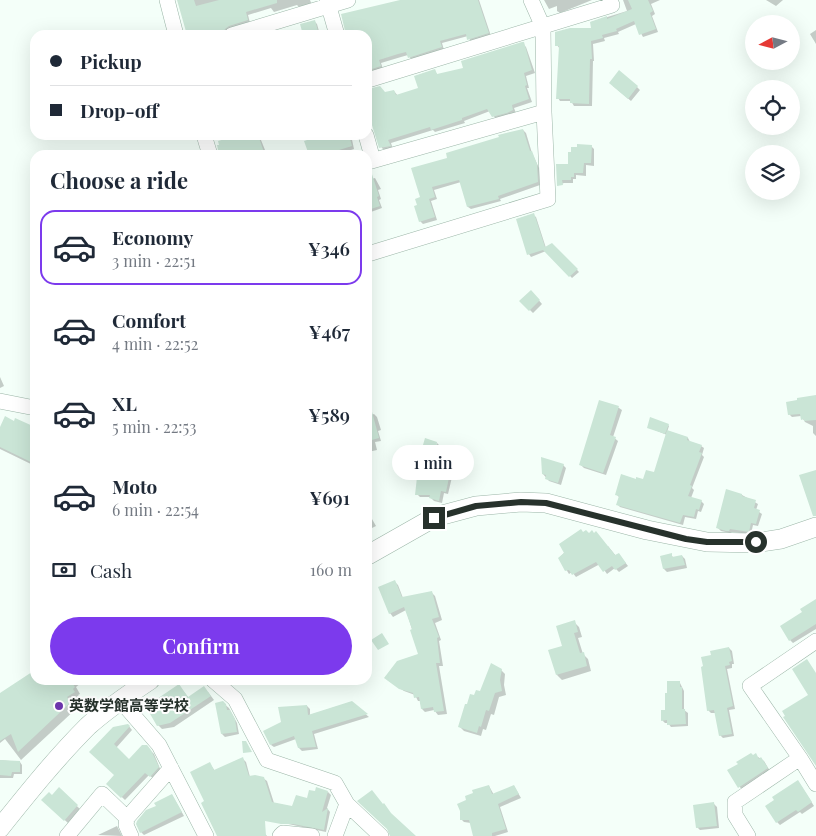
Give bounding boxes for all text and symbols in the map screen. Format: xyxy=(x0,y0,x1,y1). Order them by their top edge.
north arrow xyxy=(745,15,800,70)
map controls xyxy=(745,15,800,200)
text: Pickup xyxy=(80,48,142,74)
button: locate xyxy=(745,80,800,135)
text: Drop-off xyxy=(80,97,158,123)
button: layers xyxy=(745,145,800,200)
text: Choose a ride xyxy=(50,165,188,195)
text: Economy xyxy=(112,224,193,250)
icon: car xyxy=(52,225,97,270)
text: ¥346 xyxy=(308,235,350,261)
text: 3 min · 22:51 xyxy=(112,250,196,271)
text: Comfort xyxy=(112,307,186,333)
icon: car xyxy=(52,308,97,353)
text: ¥467 xyxy=(309,318,350,344)
text: 4 min · 22:52 xyxy=(112,333,198,354)
text: XL xyxy=(112,390,137,416)
icon: car xyxy=(52,391,97,436)
text: ¥589 xyxy=(308,401,350,427)
text: 5 min · 22:53 xyxy=(112,416,196,437)
callout: 1 min xyxy=(393,446,475,480)
text: 1 min xyxy=(414,452,452,473)
text: Moto xyxy=(112,473,157,499)
icon: car xyxy=(52,474,97,519)
text: ¥691 xyxy=(310,484,350,510)
text: 6 min · 22:54 xyxy=(112,499,199,520)
route end xyxy=(423,507,445,529)
route start xyxy=(745,531,767,553)
icon: cash xyxy=(50,556,78,584)
text: Cash xyxy=(90,557,132,583)
text: 160 m xyxy=(310,559,352,580)
button: Confirm xyxy=(50,617,352,675)
place label: 英数学館高等学校 xyxy=(69,695,189,715)
marker: 英数学館高等学校 xyxy=(53,700,65,712)

